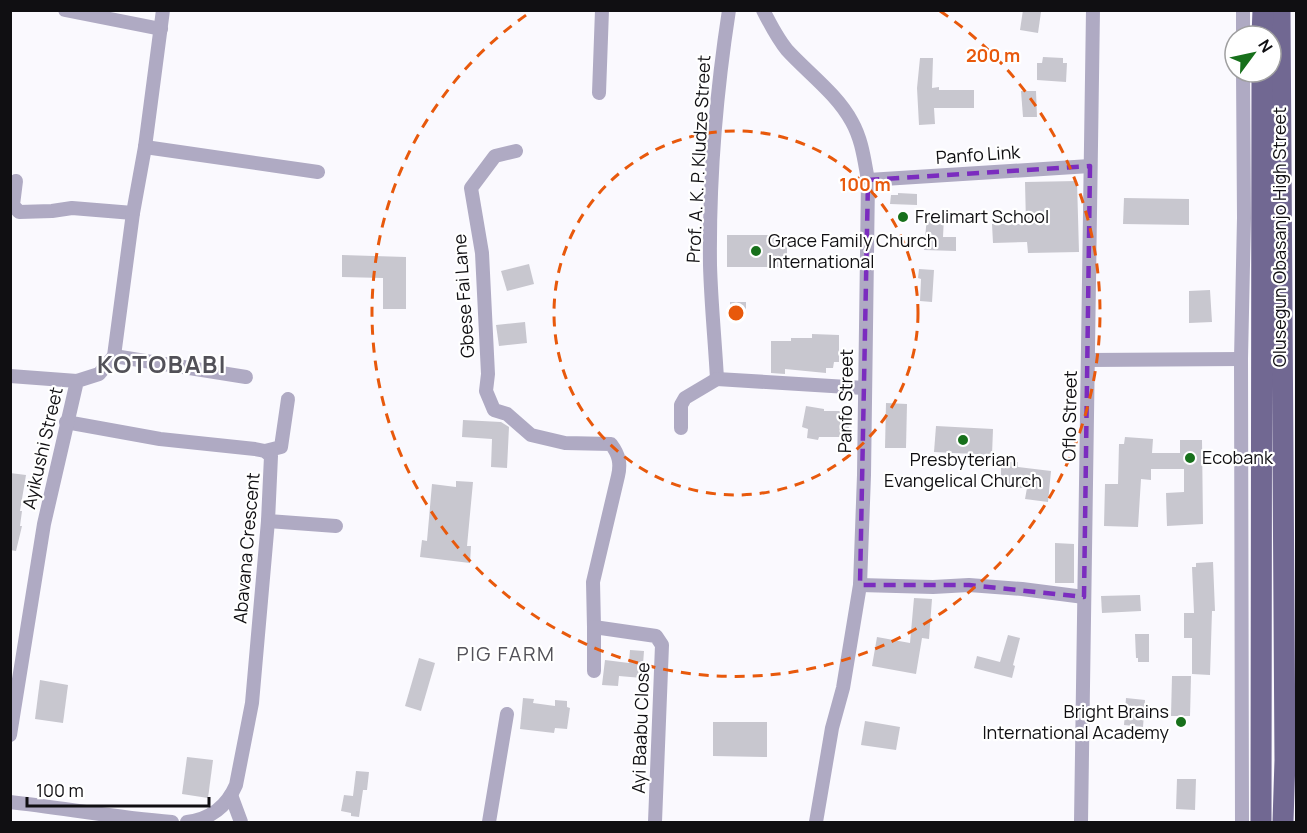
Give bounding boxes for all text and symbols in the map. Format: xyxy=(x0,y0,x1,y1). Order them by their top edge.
north arrow xyxy=(1223,24,1283,84)
text: N xyxy=(1253,35,1278,57)
text: 200 m xyxy=(966,43,1020,67)
street label: Prof. A. K. P. Kludze Street xyxy=(681,54,715,263)
street label: Olusegun Obasanjo High Street xyxy=(1267,107,1291,367)
street label: Panfo Link xyxy=(935,139,1022,169)
text: 100 m xyxy=(839,172,891,196)
place label: Frelimart School xyxy=(915,204,1049,228)
marker: Frelimart School xyxy=(896,210,910,224)
place label: Grace Family Church International xyxy=(768,228,937,273)
street label: Gbese Fai Lane xyxy=(447,233,479,359)
marker: Grace Family Church International xyxy=(749,244,763,258)
centre of rings xyxy=(726,303,746,323)
district label: KOTOBABI xyxy=(97,347,227,380)
street label: Panfo Street xyxy=(832,349,858,453)
street label: Oflo Street xyxy=(1056,370,1082,462)
street label: Ayikushi Street xyxy=(16,384,68,511)
marker: Presbyterian Evangelical Church xyxy=(956,433,970,447)
place label: Ecobank xyxy=(1202,445,1274,469)
place label: Presbyterian Evangelical Church xyxy=(884,447,1042,492)
marker: Ecobank xyxy=(1183,451,1197,465)
street label: Abavana Crescent xyxy=(227,471,265,624)
district label: PIG FARM xyxy=(457,640,555,667)
street label: Ayi Baabu Close xyxy=(626,662,654,794)
place label: Bright Brains International Academy xyxy=(982,699,1169,744)
marker: Bright Brains International Academy xyxy=(1174,715,1188,729)
scale bar xyxy=(27,770,208,808)
text: 100 m xyxy=(36,778,84,802)

